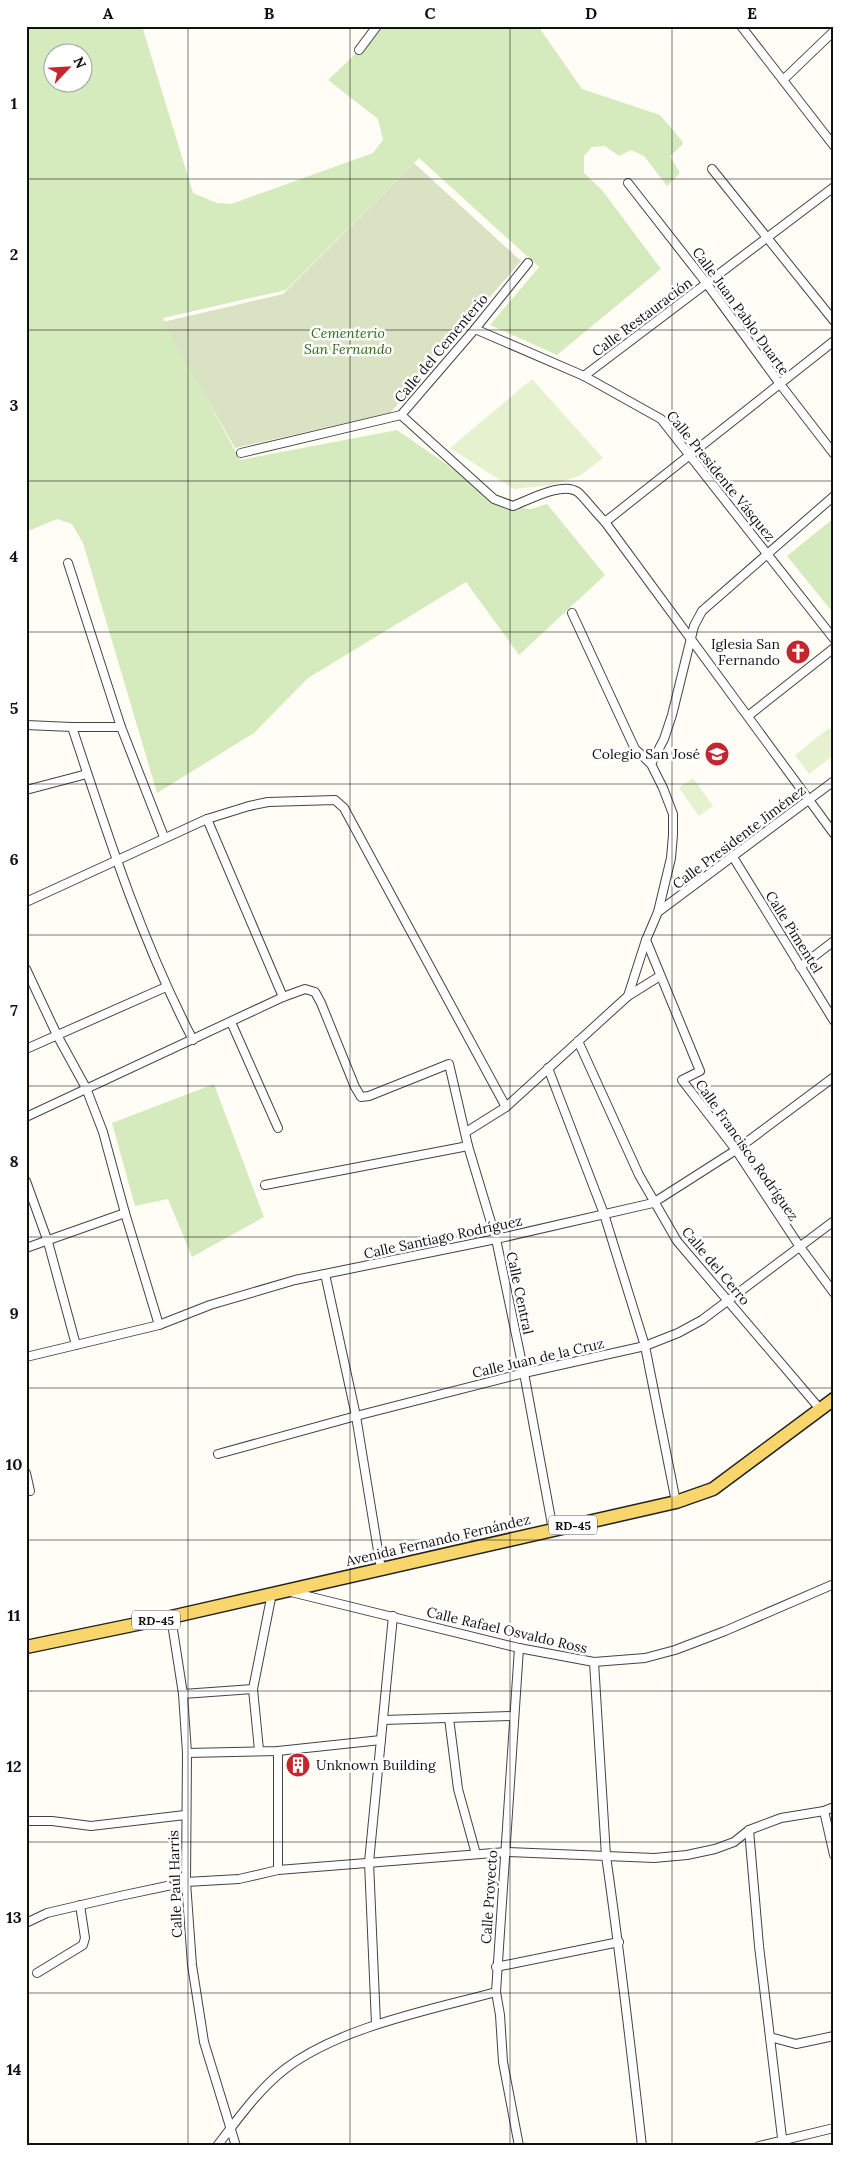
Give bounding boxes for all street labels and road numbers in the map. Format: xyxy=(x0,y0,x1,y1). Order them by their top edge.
street label: Calle Juan Pablo Duarte xyxy=(689,244,794,379)
street label: Calle Restauración xyxy=(588,273,696,361)
street label: Calle del Cementerio xyxy=(390,290,492,406)
street label: Calle Presidente Vásquez xyxy=(663,407,779,545)
street label: Calle Presidente Jiménez xyxy=(669,781,809,893)
street label: Calle Pimentel xyxy=(762,888,827,977)
street label: Calle Francisco Rodríguez xyxy=(691,1076,803,1224)
street label: Calle Santiago Rodríguez xyxy=(362,1211,524,1263)
street label: Calle del Cerro xyxy=(678,1223,754,1309)
street label: Calle Central xyxy=(502,1250,538,1336)
street label: Calle Juan de la Cruz xyxy=(470,1334,606,1382)
street label: Avenida Fernando Fernández xyxy=(343,1510,532,1570)
road number: RD-45 xyxy=(549,1516,597,1534)
street label: Calle Rafael Osvaldo Ross xyxy=(425,1603,589,1657)
road number: RD-45 xyxy=(132,1610,180,1630)
street label: Calle Paúl Harris xyxy=(164,1830,186,1938)
street label: Calle Proyecto xyxy=(477,1849,501,1945)

